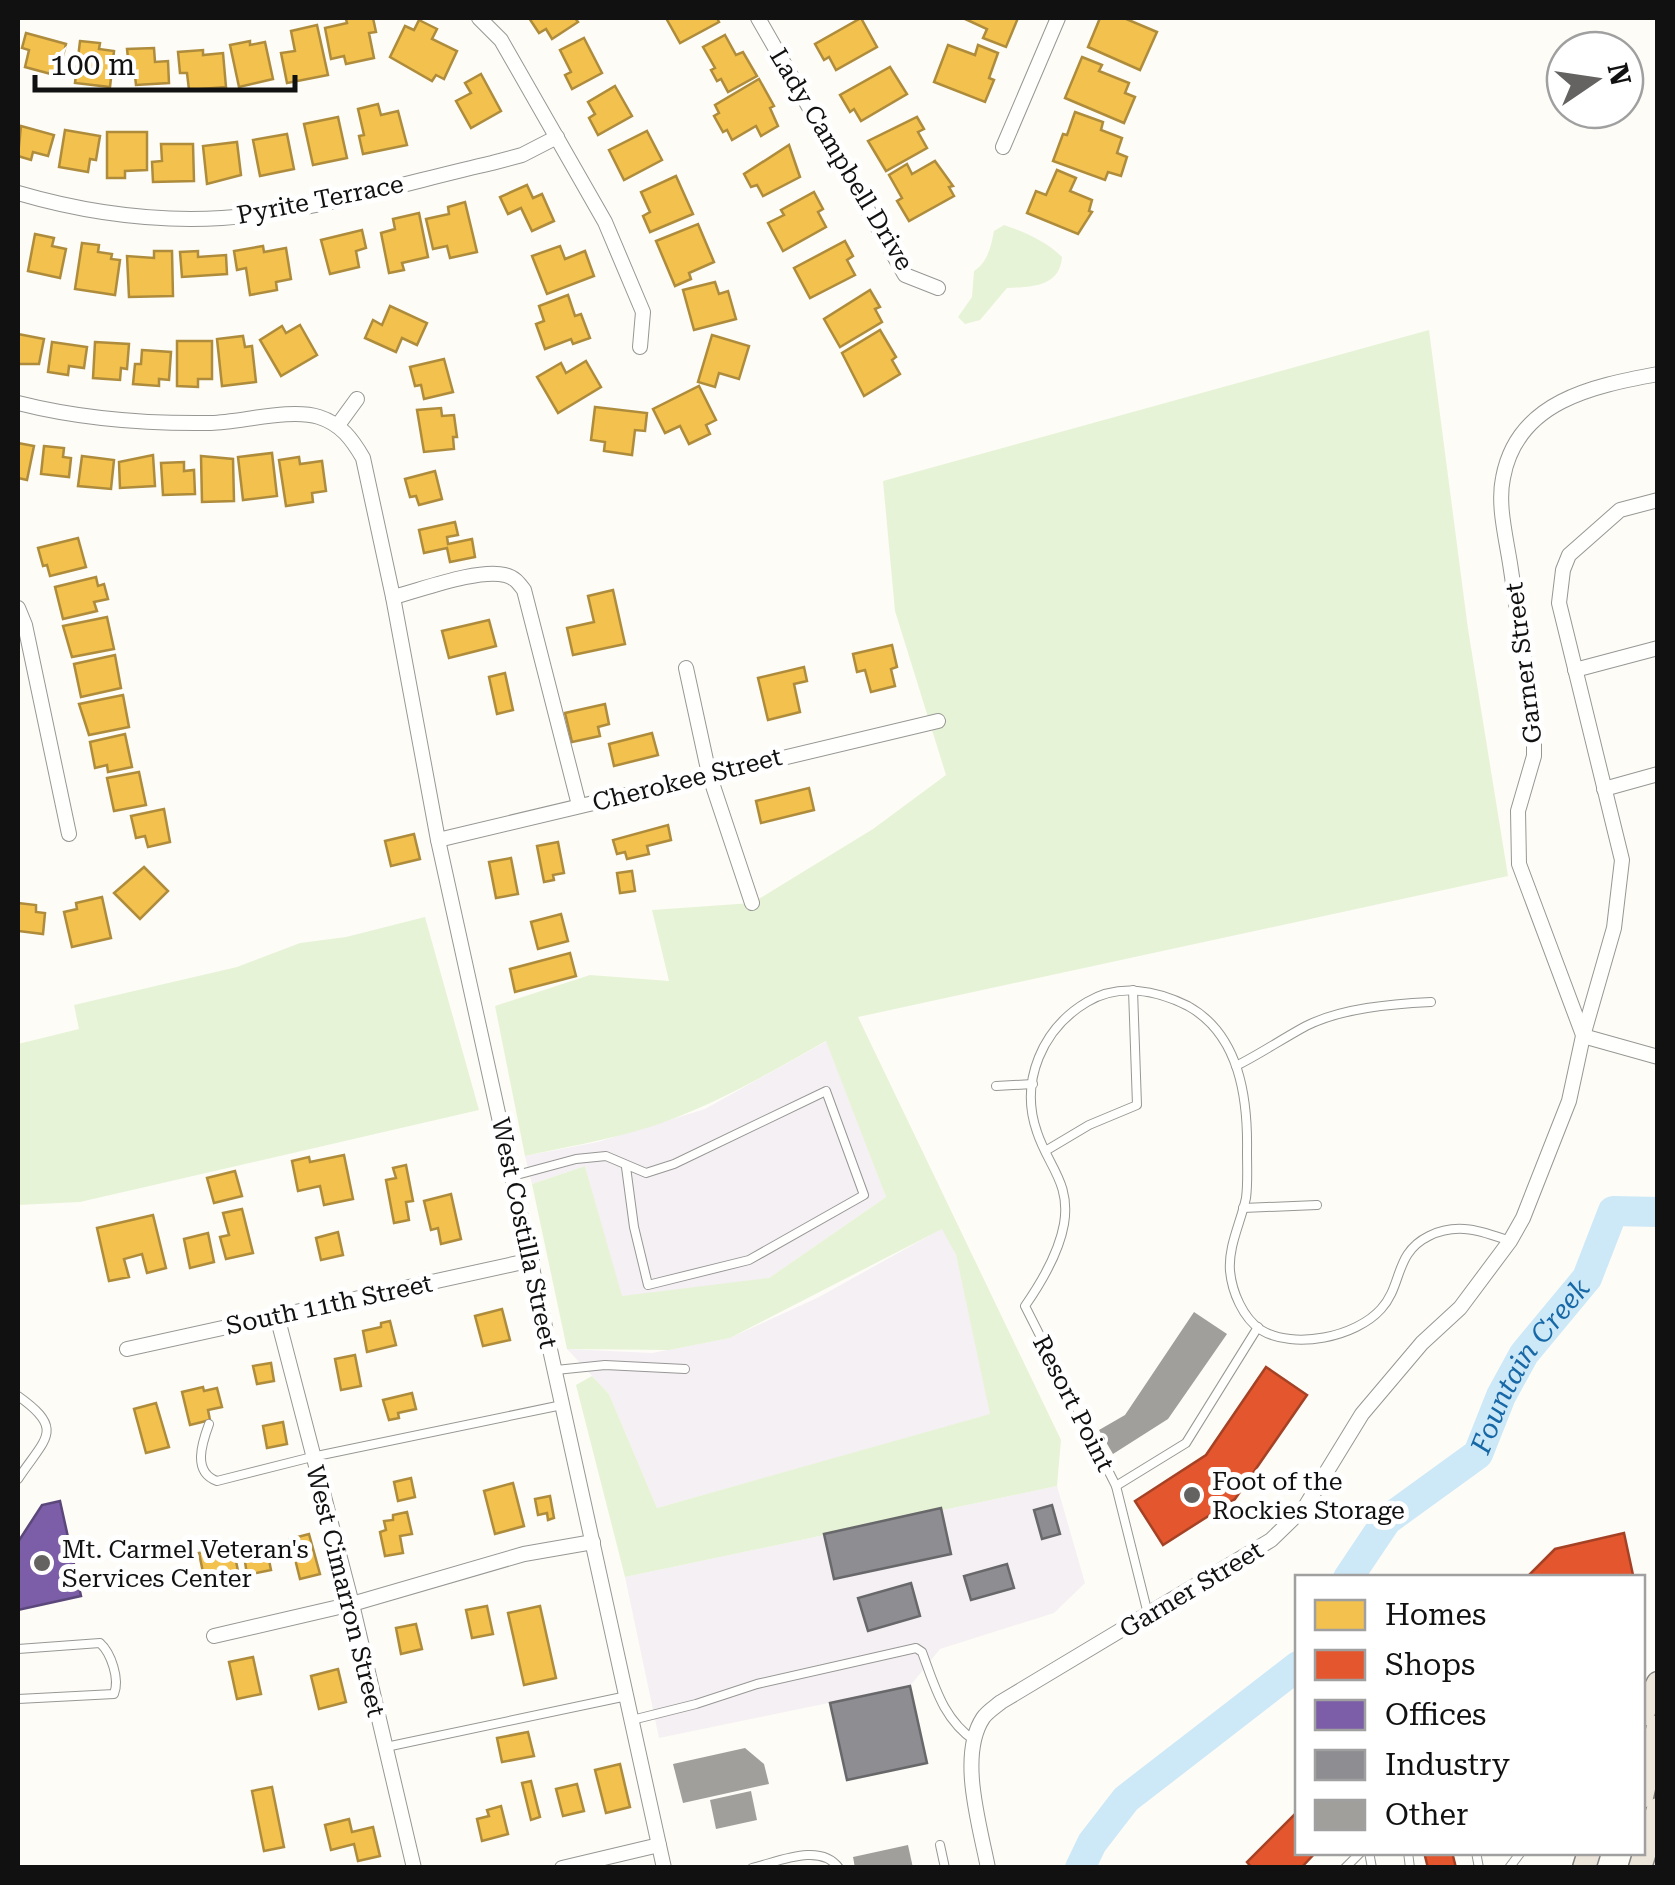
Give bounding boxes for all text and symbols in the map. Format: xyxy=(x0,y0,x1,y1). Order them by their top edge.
scale bar xyxy=(35,30,295,92)
north arrow xyxy=(1545,30,1645,130)
street label: Lady Campbell Drive xyxy=(764,43,919,275)
text: 100 m xyxy=(50,47,135,82)
text: N xyxy=(1600,60,1637,89)
street label: Pyrite Terrace xyxy=(234,169,406,230)
street label: Garner Street xyxy=(1499,581,1548,745)
street label: Cherokee Street xyxy=(590,742,785,817)
street label: West Costilla Street xyxy=(486,1115,563,1351)
street label: South 11th Street xyxy=(223,1268,435,1341)
water label: Fountain Creek xyxy=(1463,1271,1597,1459)
street label: Resort Point xyxy=(1027,1331,1120,1476)
street label: West Cimarron Street xyxy=(300,1462,391,1720)
place label: Foot of the Rockies Storage xyxy=(1212,1467,1405,1525)
marker: Foot of the Rockies Storage xyxy=(1181,1484,1203,1506)
place label: Mt. Carmel Veteran's Services Center xyxy=(62,1535,309,1593)
street label: Garner Street xyxy=(1114,1535,1268,1644)
marker: Mt. Carmel Veteran's Services Center xyxy=(31,1552,53,1574)
legend xyxy=(1295,1575,1645,1855)
text: Homes xyxy=(1385,1597,1486,1632)
text: Shops xyxy=(1385,1647,1475,1682)
text: Offices xyxy=(1385,1697,1486,1732)
text: Industry xyxy=(1385,1747,1510,1782)
text: Other xyxy=(1385,1797,1468,1832)

